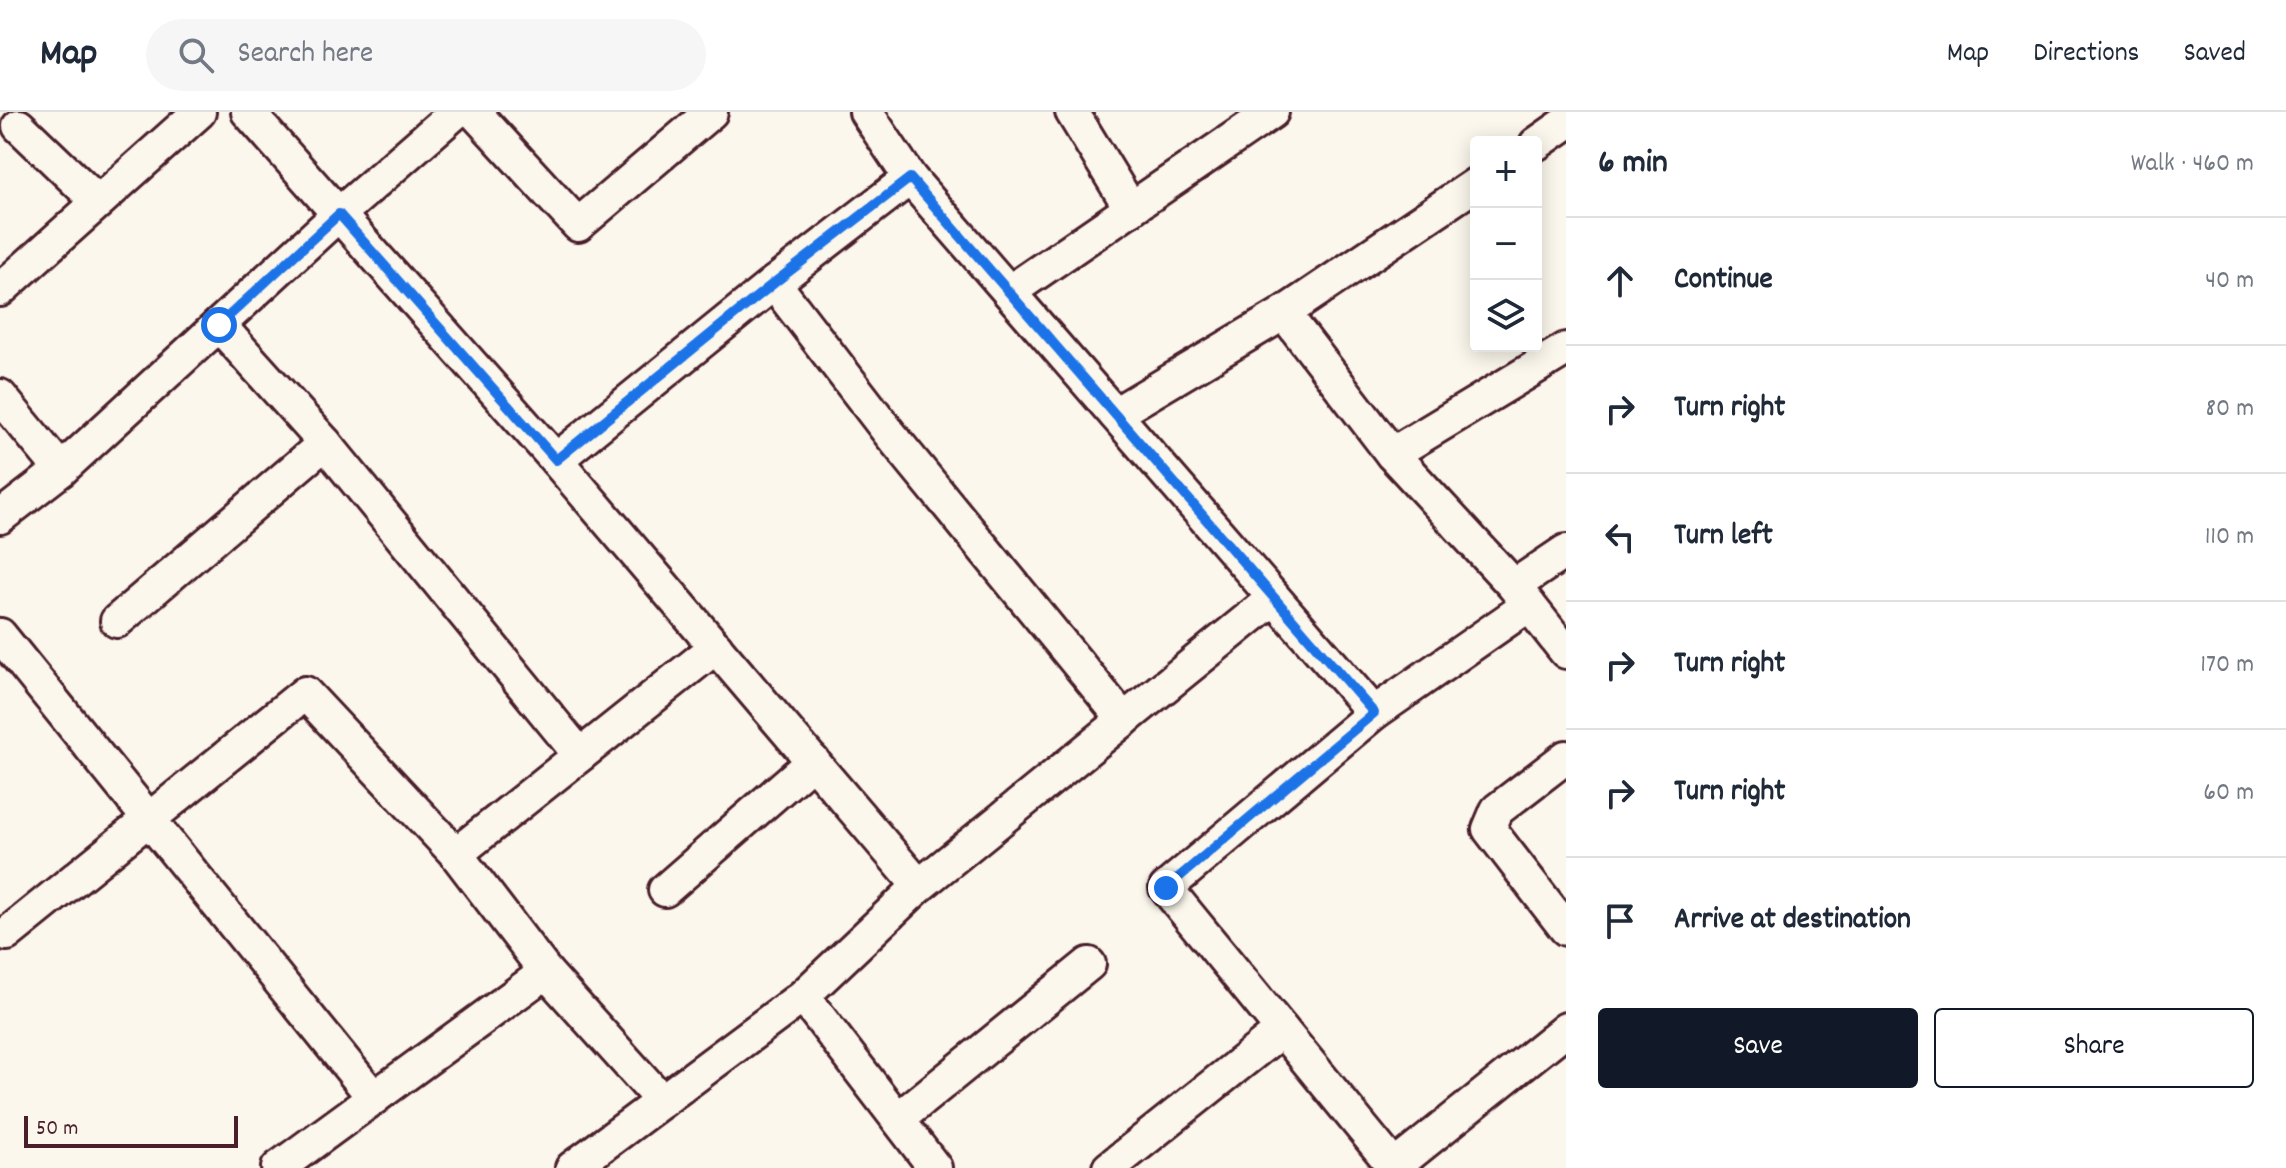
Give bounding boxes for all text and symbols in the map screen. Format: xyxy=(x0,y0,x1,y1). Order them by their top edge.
search box xyxy=(146,19,706,91)
text: Map xyxy=(40,28,98,83)
icon: search xyxy=(174,33,218,77)
text: Search here xyxy=(238,34,373,77)
text: Map xyxy=(1947,35,1989,75)
text: Directions xyxy=(2033,35,2139,75)
text: Saved xyxy=(2183,35,2246,75)
map controls xyxy=(1470,136,1542,352)
button: + xyxy=(1470,136,1542,208)
text: 6 min xyxy=(1598,140,1668,189)
text: Walk · 460 m xyxy=(2131,146,2254,183)
button: − xyxy=(1470,208,1542,280)
icon: ahead xyxy=(1598,259,1642,303)
text: Continue xyxy=(1674,260,1773,303)
text: 40 m xyxy=(2205,263,2254,300)
button: layers xyxy=(1470,280,1542,352)
route start xyxy=(201,307,237,343)
icon: right xyxy=(1598,387,1642,431)
text: Turn right xyxy=(1674,388,1785,431)
text: 80 m xyxy=(2206,391,2254,428)
icon: left xyxy=(1598,515,1642,559)
text: Turn left xyxy=(1674,516,1773,559)
text: 110 m xyxy=(2205,519,2254,556)
icon: right xyxy=(1598,643,1642,687)
text: Turn right xyxy=(1674,644,1785,687)
text: 170 m xyxy=(2200,647,2254,684)
icon: right xyxy=(1598,771,1642,815)
text: Turn right xyxy=(1674,772,1785,815)
text: 60 m xyxy=(2203,775,2254,812)
route end xyxy=(1148,870,1184,906)
icon: arrive xyxy=(1598,899,1642,943)
text: Arrive at destination xyxy=(1674,900,1911,943)
button: Save xyxy=(1598,1008,1918,1088)
button: Share xyxy=(1934,1008,2254,1088)
scale bar xyxy=(24,1112,238,1148)
text: 50 m xyxy=(36,1114,78,1145)

